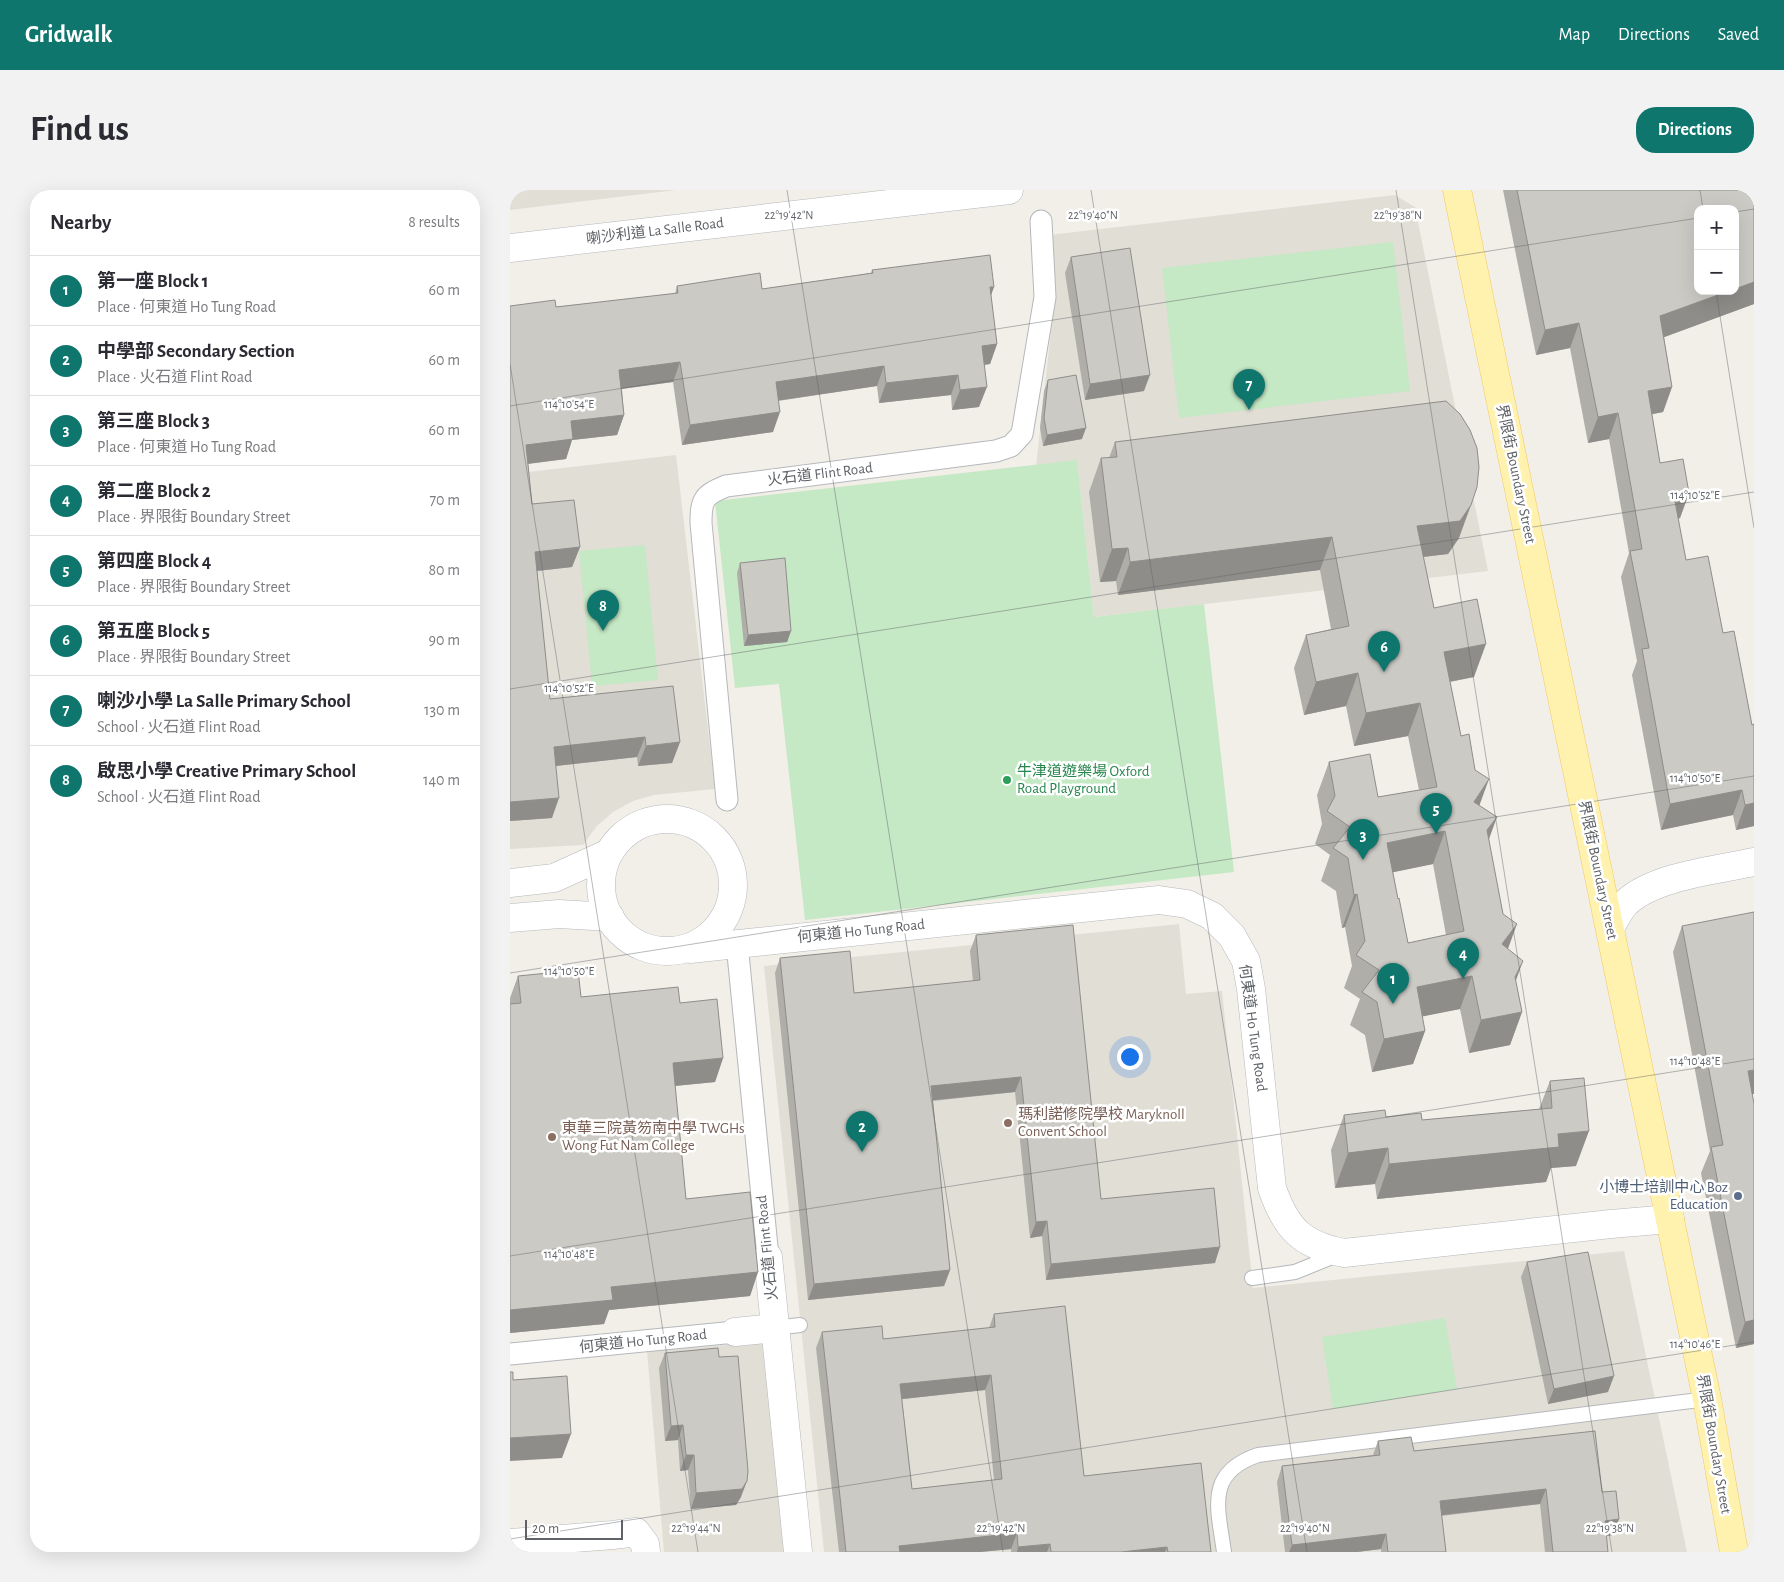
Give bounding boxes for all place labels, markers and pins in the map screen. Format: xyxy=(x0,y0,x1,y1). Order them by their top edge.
pin: 7 xyxy=(1233,369,1265,410)
pin: 8 xyxy=(587,590,619,631)
pin: 6 xyxy=(1368,631,1400,672)
place label: 牛津道遊樂場 Oxford Road Playground xyxy=(1017,763,1150,796)
marker: 牛津道遊樂場 Oxford Road Playground xyxy=(1001,774,1013,786)
pin: 5 xyxy=(1420,793,1452,834)
pin: 3 xyxy=(1347,819,1379,860)
pin: 4 xyxy=(1447,938,1479,979)
pin: 1 xyxy=(1377,963,1409,1004)
place label: 瑪利諾修院學校 Maryknoll Convent School xyxy=(1018,1105,1185,1139)
pin: 2 xyxy=(846,1111,878,1152)
marker: 瑪利諾修院學校 Maryknoll Convent School xyxy=(1002,1117,1014,1129)
place label: 東華三院黃笏南中學 TWGHs Wong Fut Nam College xyxy=(562,1120,745,1153)
marker: 東華三院黃笏南中學 TWGHs Wong Fut Nam College xyxy=(546,1131,558,1143)
place label: 小博士培訓中心 Boz Education xyxy=(1599,1178,1728,1212)
marker: 小博士培訓中心 Boz Education xyxy=(1732,1190,1744,1202)

